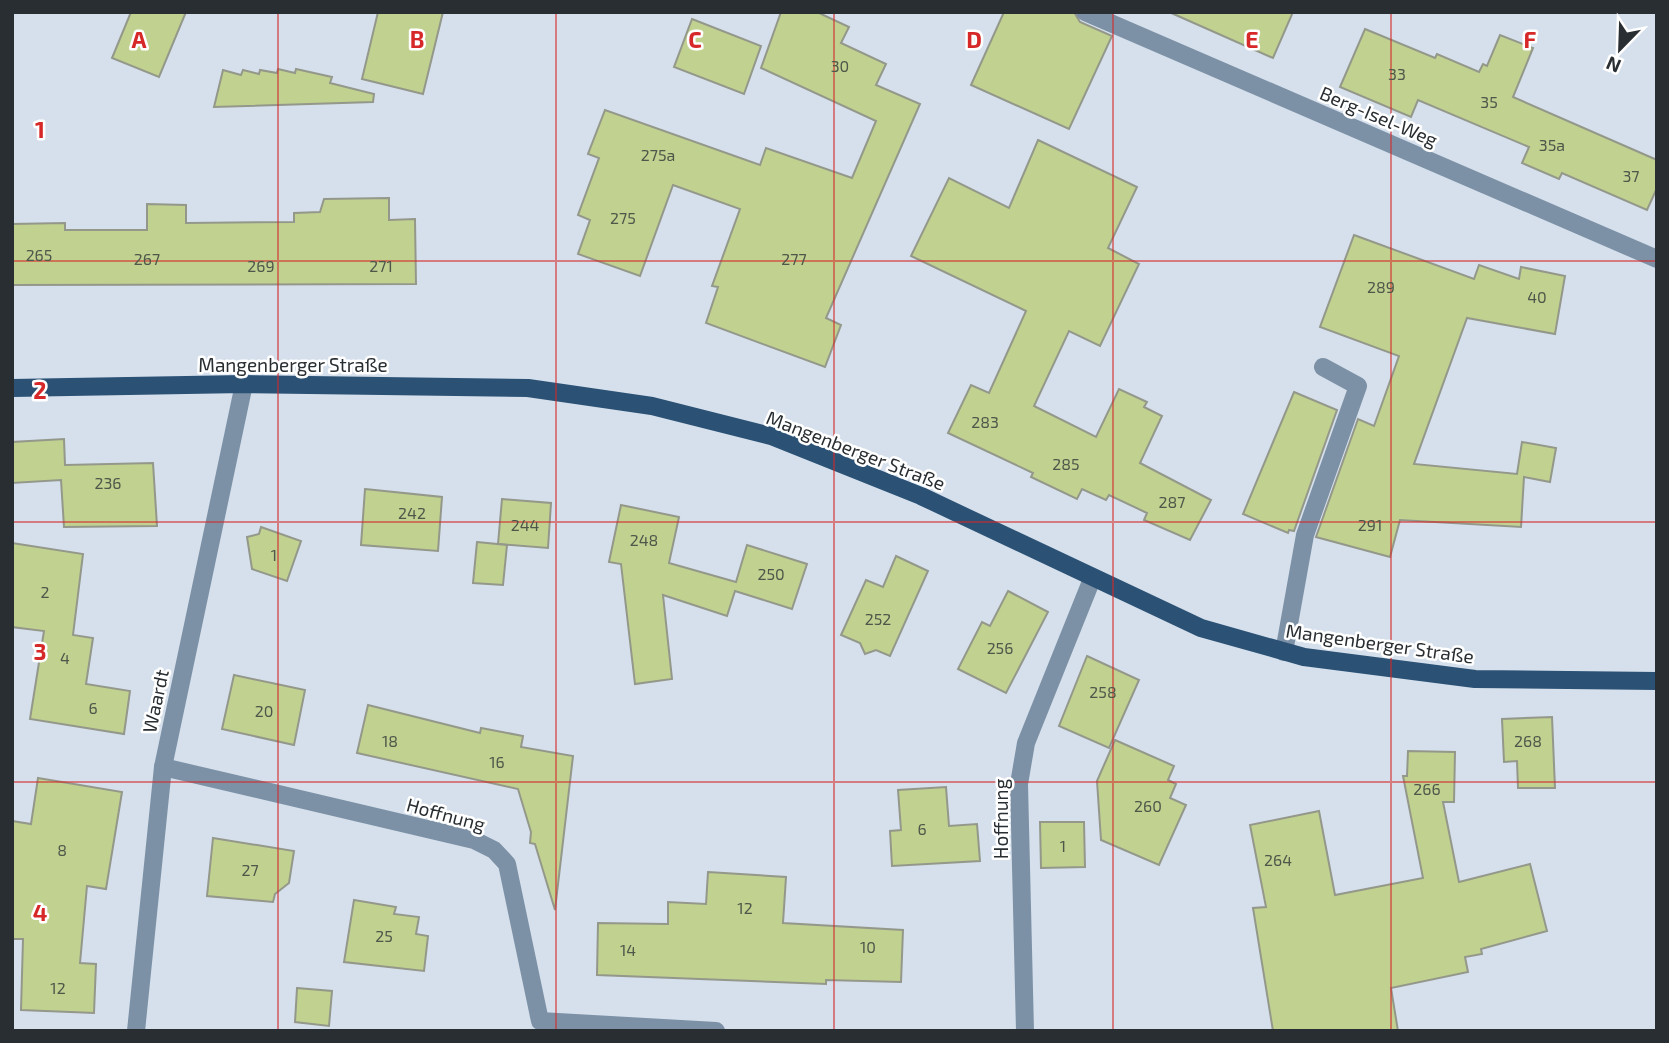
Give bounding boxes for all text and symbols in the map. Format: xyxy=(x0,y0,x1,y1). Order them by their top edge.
north arrow xyxy=(1585,14,1655,84)
text: A xyxy=(131,25,147,53)
text: B xyxy=(410,25,424,53)
text: C xyxy=(688,25,702,53)
text: D xyxy=(966,25,982,53)
text: E xyxy=(1245,25,1259,53)
text: F xyxy=(1524,25,1537,53)
text: N xyxy=(1602,52,1624,78)
house number: 30 xyxy=(831,56,849,75)
house number: 33 xyxy=(1388,64,1406,83)
street label: Berg-Isel-Weg xyxy=(1317,81,1442,151)
house number: 35 xyxy=(1480,92,1498,111)
text: 1 xyxy=(35,115,45,143)
house number: 35a xyxy=(1539,135,1565,154)
house number: 275a xyxy=(641,145,675,164)
house number: 37 xyxy=(1622,166,1640,185)
house number: 275 xyxy=(610,208,636,227)
house number: 265 xyxy=(26,245,52,264)
house number: 267 xyxy=(134,249,160,268)
house number: 277 xyxy=(781,249,807,268)
house number: 269 xyxy=(247,256,275,275)
house number: 271 xyxy=(369,256,393,275)
house number: 289 xyxy=(1367,277,1395,296)
house number: 40 xyxy=(1527,287,1547,306)
street label: Mangenberger Straße xyxy=(198,353,388,376)
text: 2 xyxy=(33,376,47,404)
street label: Mangenberger Straße xyxy=(763,405,949,495)
house number: 283 xyxy=(971,412,999,431)
house number: 285 xyxy=(1052,454,1080,473)
house number: 236 xyxy=(94,473,122,492)
house number: 287 xyxy=(1159,492,1185,511)
house number: 242 xyxy=(398,503,426,522)
house number: 244 xyxy=(511,515,539,534)
house number: 291 xyxy=(1358,515,1382,534)
house number: 248 xyxy=(630,530,658,549)
house number: 1 xyxy=(271,545,277,564)
house number: 250 xyxy=(757,564,785,583)
house number: 2 xyxy=(41,582,50,601)
house number: 252 xyxy=(865,609,891,628)
street label: Mangenberger Straße xyxy=(1285,618,1475,668)
text: 3 xyxy=(33,637,47,665)
house number: 256 xyxy=(987,638,1013,657)
house number: 4 xyxy=(60,648,70,667)
street label: Waardt xyxy=(137,667,173,735)
house number: 258 xyxy=(1089,682,1117,701)
house number: 6 xyxy=(88,698,98,717)
house number: 20 xyxy=(255,701,273,720)
house number: 18 xyxy=(382,731,398,750)
house number: 268 xyxy=(1514,731,1542,750)
house number: 16 xyxy=(489,752,505,771)
street label: Hoffnung xyxy=(989,778,1012,859)
house number: 266 xyxy=(1413,779,1441,798)
street label: Hoffnung xyxy=(404,792,488,836)
house number: 260 xyxy=(1134,796,1162,815)
house number: 6 xyxy=(917,819,927,838)
house number: 1 xyxy=(1060,836,1066,855)
house number: 8 xyxy=(57,840,67,859)
house number: 264 xyxy=(1264,850,1292,869)
house number: 27 xyxy=(241,860,259,879)
text: 4 xyxy=(33,898,47,926)
house number: 12 xyxy=(737,898,753,917)
house number: 25 xyxy=(375,926,393,945)
house number: 10 xyxy=(860,937,876,956)
house number: 14 xyxy=(620,940,636,959)
house number: 12 xyxy=(50,978,66,997)

